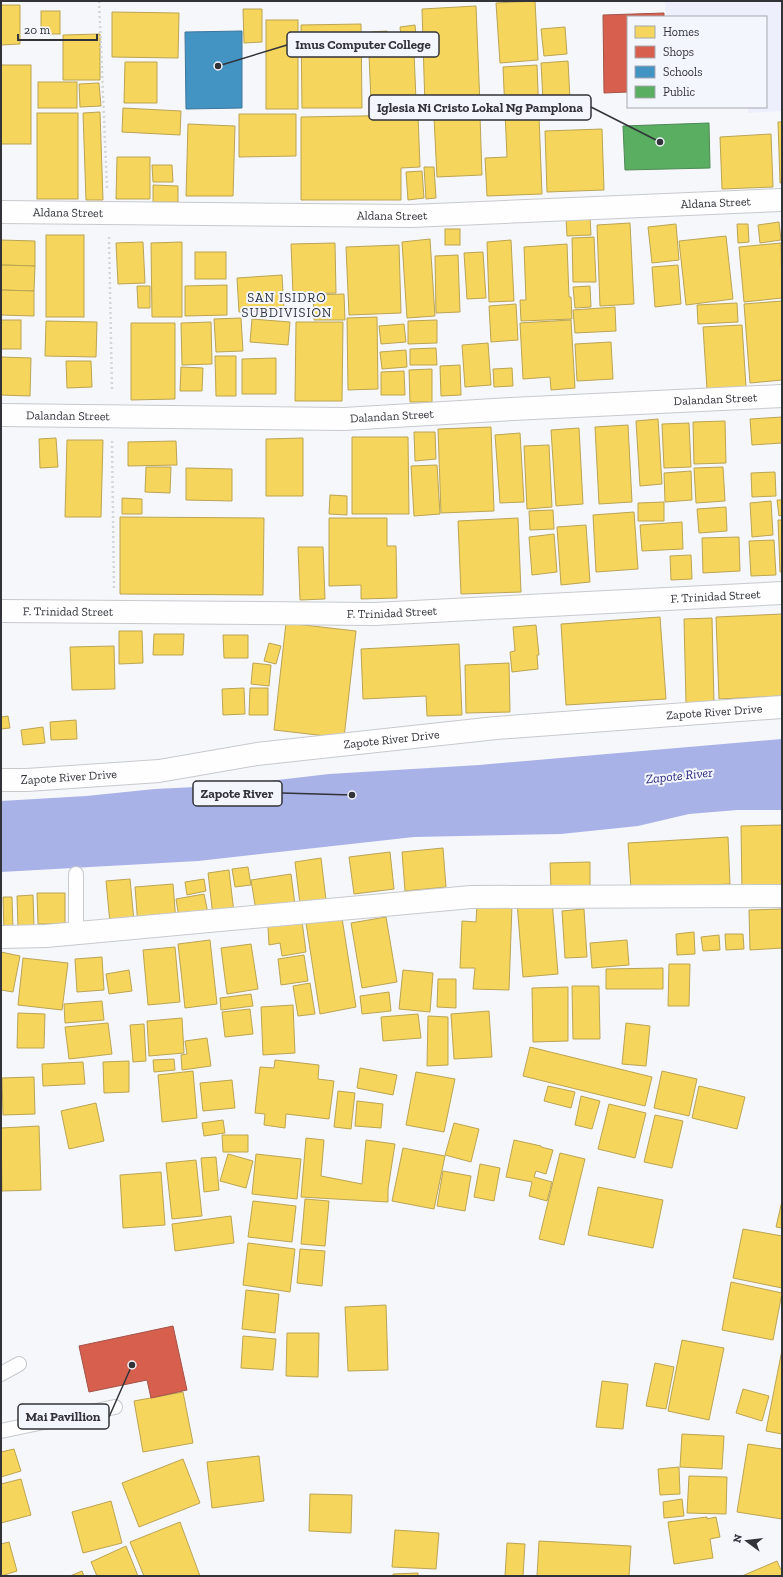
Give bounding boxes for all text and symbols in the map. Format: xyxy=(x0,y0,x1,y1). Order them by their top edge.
scale bar xyxy=(18,16,97,42)
legend xyxy=(627,16,767,108)
text: 20 m xyxy=(24,23,51,37)
text: Homes xyxy=(663,25,699,39)
callout: Imus Computer College xyxy=(287,32,439,57)
text: Imus Computer College xyxy=(295,37,431,52)
text: Shops xyxy=(663,45,694,59)
text: Schools xyxy=(663,65,702,79)
text: Public xyxy=(663,85,696,99)
callout: Iglesia Ni Cristo Lokal Ng Pamplona xyxy=(369,95,591,120)
text: Iglesia Ni Cristo Lokal Ng Pamplona xyxy=(377,100,583,115)
street label: Aldana Street xyxy=(680,194,752,211)
street label: Aldana Street xyxy=(33,205,104,220)
street label: Aldana Street xyxy=(357,208,428,223)
district label: SAN ISIDRO SUBDIVISION xyxy=(242,290,332,320)
street label: Dalandan Street xyxy=(673,390,758,408)
street label: Dalandan Street xyxy=(350,407,435,426)
street label: Dalandan Street xyxy=(26,408,110,423)
street label: F. Trinidad Street xyxy=(670,587,762,606)
street label: F. Trinidad Street xyxy=(23,604,114,619)
street label: F. Trinidad Street xyxy=(347,604,438,621)
street label: Zapote River Drive xyxy=(666,701,763,722)
street label: Zapote River Drive xyxy=(343,727,440,752)
water label: Zapote River xyxy=(645,764,714,786)
street label: Zapote River Drive xyxy=(21,767,118,787)
callout: Zapote River xyxy=(193,781,282,806)
text: Zapote River xyxy=(200,786,274,801)
callout: Mai Pavillion xyxy=(18,1404,109,1429)
text: Mai Pavillion xyxy=(25,1409,101,1424)
north arrow xyxy=(727,1521,767,1561)
text: N xyxy=(730,1532,745,1544)

